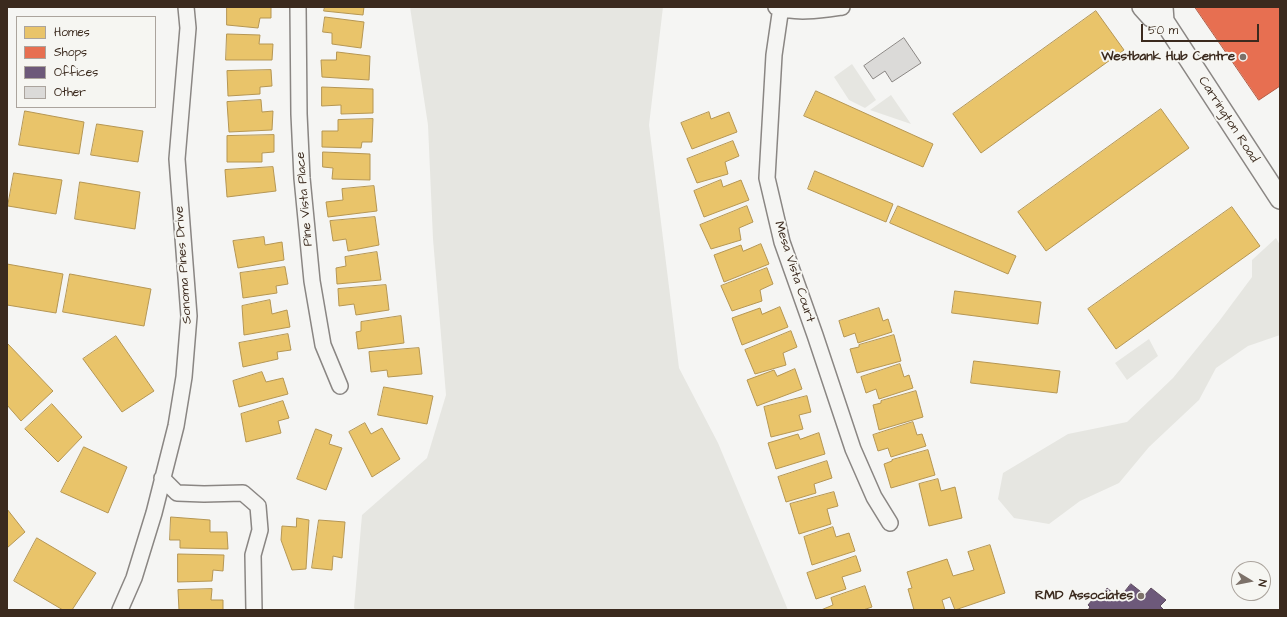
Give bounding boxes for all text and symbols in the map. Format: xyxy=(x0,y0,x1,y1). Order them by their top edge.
legend xyxy=(16,16,156,108)
scale bar xyxy=(1143,16,1261,42)
text: 50 m xyxy=(1148,22,1178,39)
text: Homes xyxy=(54,24,90,41)
text: Shops xyxy=(54,44,87,61)
place label: Westbank Hub Centre xyxy=(1101,49,1235,65)
marker: Westbank Hub Centre xyxy=(1238,52,1248,62)
text: Offices xyxy=(54,64,98,81)
street label: Carrington Road xyxy=(1194,74,1262,166)
text: Other xyxy=(54,84,86,101)
street label: Pine Vista Place xyxy=(293,151,317,247)
street label: Sonoma Pines Drive xyxy=(172,205,196,325)
street label: Mesa Vista Court xyxy=(770,219,818,325)
north arrow xyxy=(1231,561,1271,601)
text: N xyxy=(1254,578,1270,588)
place label: RMD Associates xyxy=(1035,588,1133,604)
marker: RMD Associates xyxy=(1136,591,1146,601)

